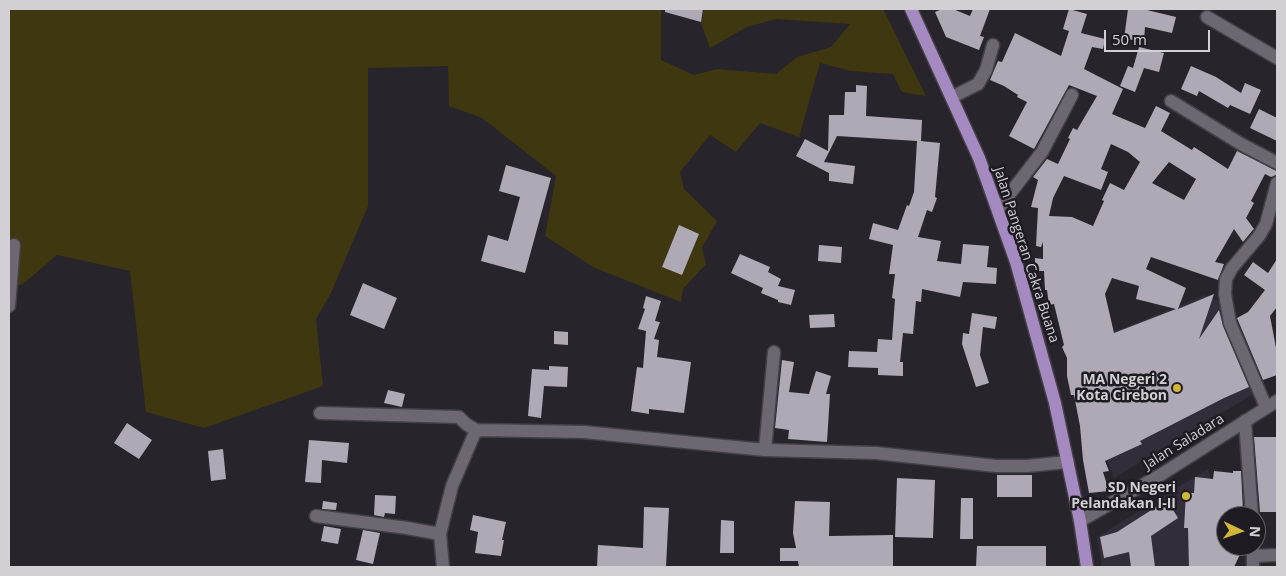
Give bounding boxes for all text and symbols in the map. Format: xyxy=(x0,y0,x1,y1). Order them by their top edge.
scale bar xyxy=(1106,20,1212,52)
text: 50 m xyxy=(1112,29,1147,49)
street label: Jalan Pangeran Cakra Buana xyxy=(990,165,1062,345)
place label: MA Negeri 2 Kota Cirebon xyxy=(1076,372,1167,404)
marker: MA Negeri 2 Kota Cirebon xyxy=(1171,382,1183,394)
street label: Jalan Saladara xyxy=(1141,411,1227,473)
place label: SD Negeri Pelandakan I-II xyxy=(1071,480,1176,512)
marker: SD Negeri Pelandakan I-II xyxy=(1180,490,1192,502)
north arrow xyxy=(1216,506,1266,556)
text: N xyxy=(1246,526,1265,538)

